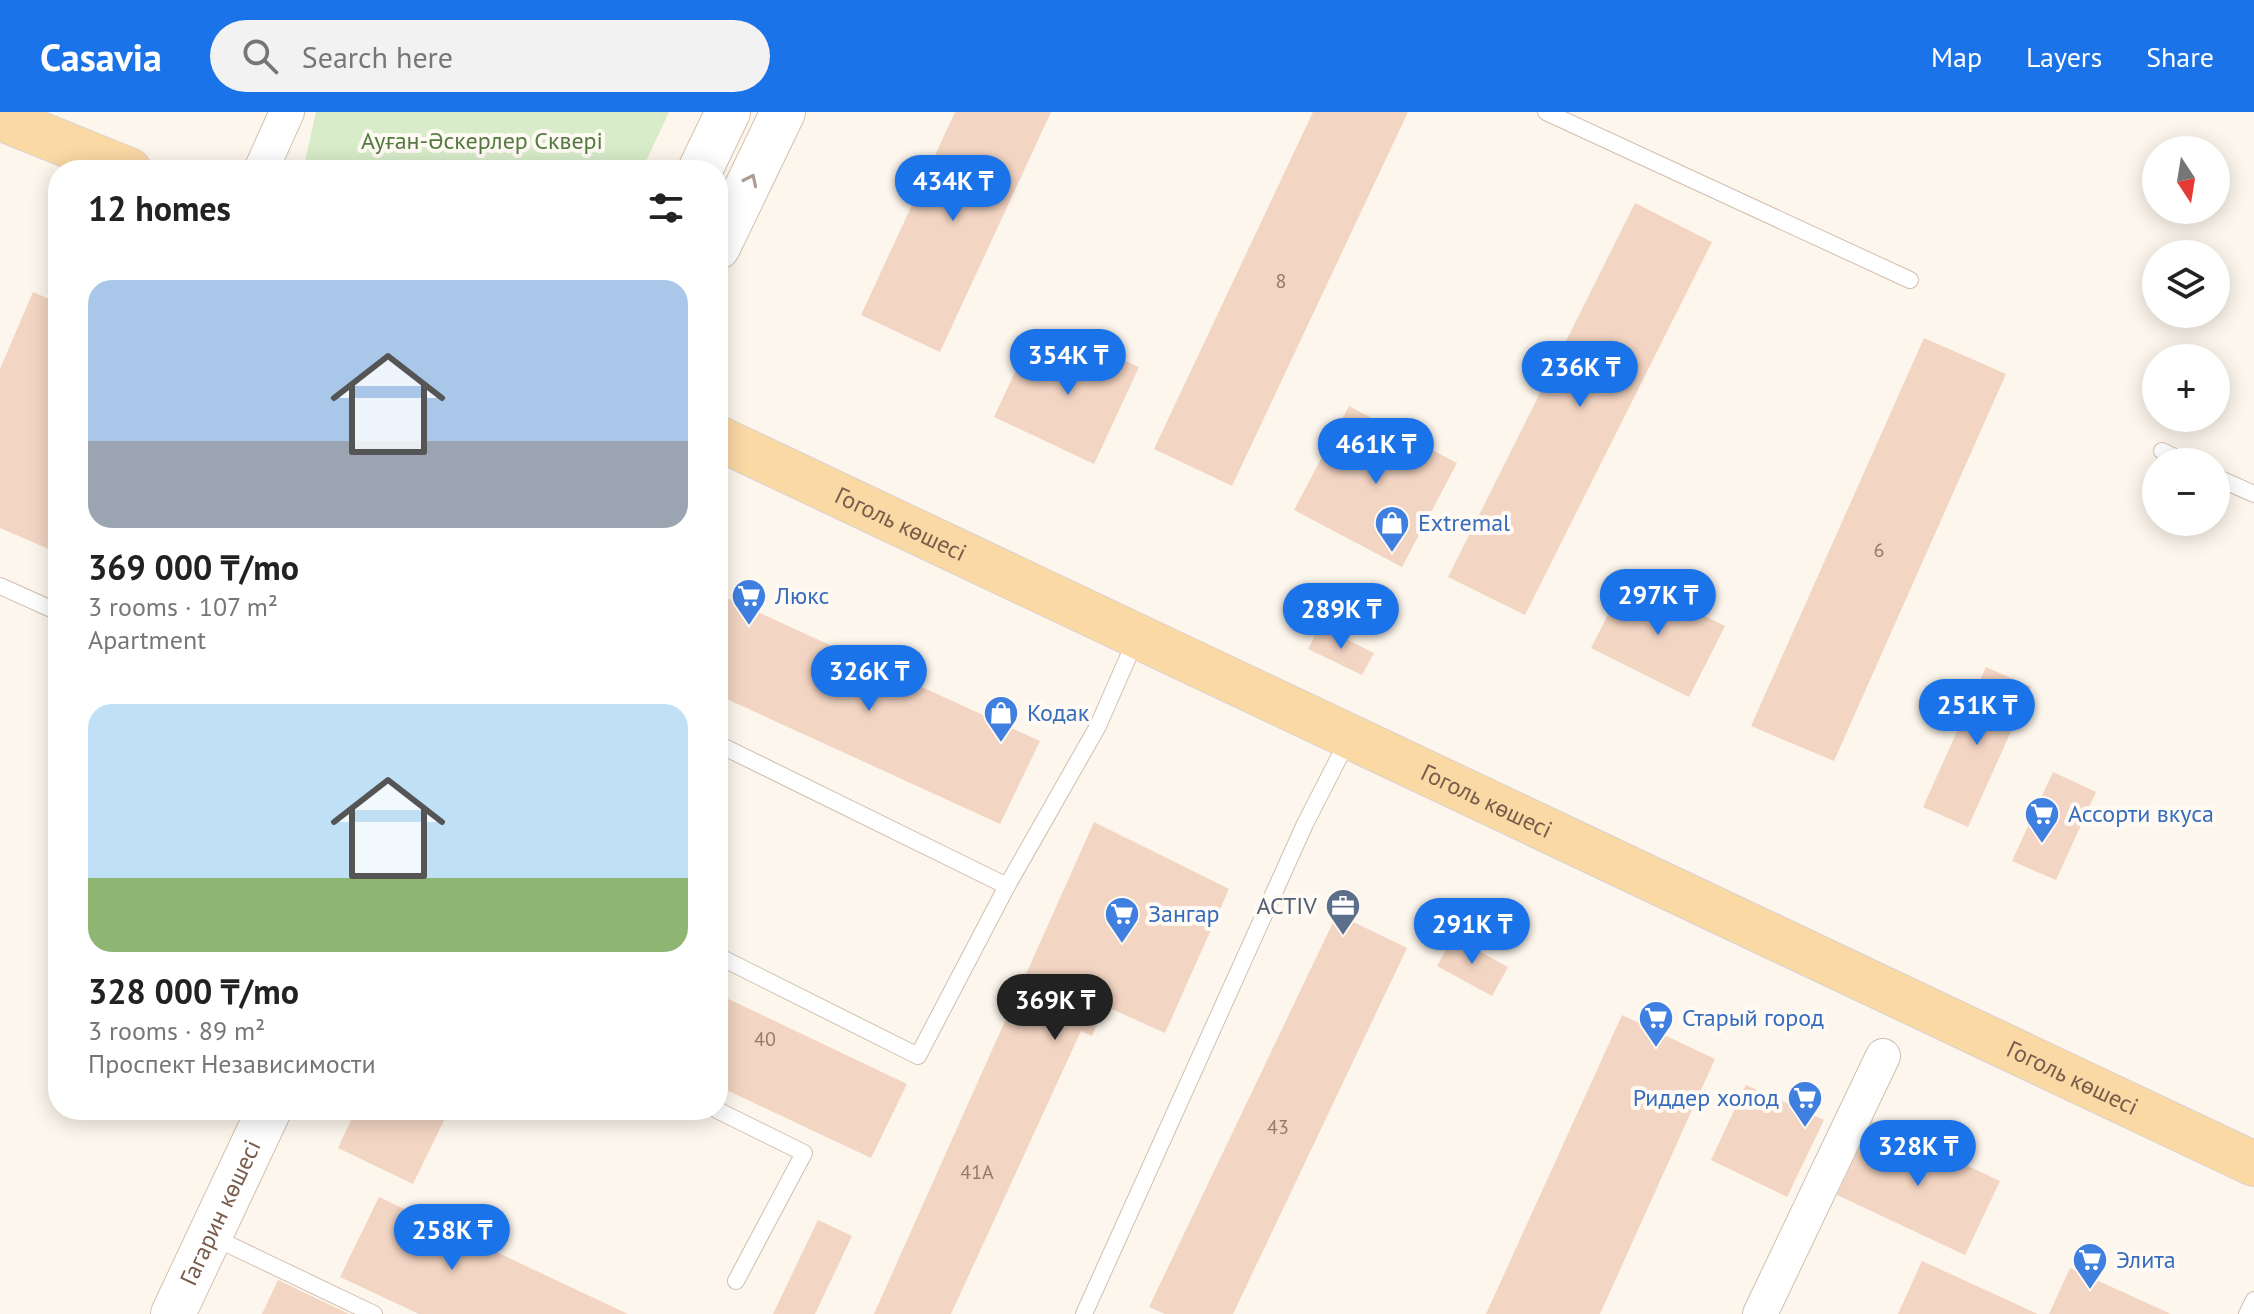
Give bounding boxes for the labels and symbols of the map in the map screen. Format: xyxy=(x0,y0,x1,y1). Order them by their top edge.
park label: Ауған-Әскерлер Сквері xyxy=(361,125,603,156)
north arrow xyxy=(2142,136,2230,224)
pin: 434K ₸ xyxy=(888,155,1018,223)
one-way arrow xyxy=(741,173,757,188)
house number: 8 xyxy=(1276,268,1286,294)
pin: 354K ₸ xyxy=(1003,329,1133,397)
pin: 236K ₸ xyxy=(1515,341,1645,409)
pin: 461K ₸ xyxy=(1311,418,1441,486)
street label: Гоголь көшесі xyxy=(830,480,972,568)
shop icon: Extremal xyxy=(1373,504,1411,554)
place label: Extremal xyxy=(1418,507,1510,538)
house number: 6 xyxy=(1874,537,1884,563)
pin: 297K ₸ xyxy=(1593,569,1723,637)
supermarket icon: Люкс xyxy=(730,577,768,627)
place label: Люкс xyxy=(774,580,829,611)
pin: 289K ₸ xyxy=(1276,583,1406,651)
pin: 326K ₸ xyxy=(804,645,934,713)
pin: 251K ₸ xyxy=(1912,679,2042,747)
shop icon: Кодак xyxy=(982,694,1020,744)
place label: Кодак xyxy=(1027,697,1090,728)
street label: Гоголь көшесі xyxy=(1416,756,1557,845)
supermarket icon: Ассорти вкуса xyxy=(2023,795,2061,845)
place label: Ассорти вкуса xyxy=(2068,798,2214,829)
office icon: ACTIV xyxy=(1324,887,1362,937)
place label: ACTIV xyxy=(1257,890,1317,921)
supermarket icon: Зангар xyxy=(1103,895,1141,945)
place label: Зангар xyxy=(1148,898,1220,929)
pin: 291K ₸ xyxy=(1407,898,1537,966)
pin: 369K ₸ xyxy=(990,974,1120,1042)
supermarket icon: Старый город xyxy=(1637,999,1675,1049)
place label: Старый город xyxy=(1682,1002,1824,1033)
house number: 40 xyxy=(754,1026,776,1052)
street label: Гоголь көшесі xyxy=(2002,1033,2143,1122)
supermarket icon: Риддер холод xyxy=(1786,1079,1824,1129)
place label: Риддер холод xyxy=(1633,1082,1779,1113)
house number: 43 xyxy=(1267,1114,1289,1140)
pin: 328K ₸ xyxy=(1853,1120,1983,1188)
street label: Гагарин көшесі xyxy=(173,1135,268,1290)
house number: 41А xyxy=(960,1159,994,1185)
pin: 258K ₸ xyxy=(387,1204,517,1272)
supermarket icon: Элита xyxy=(2071,1241,2109,1291)
place label: Элита xyxy=(2116,1244,2176,1275)

